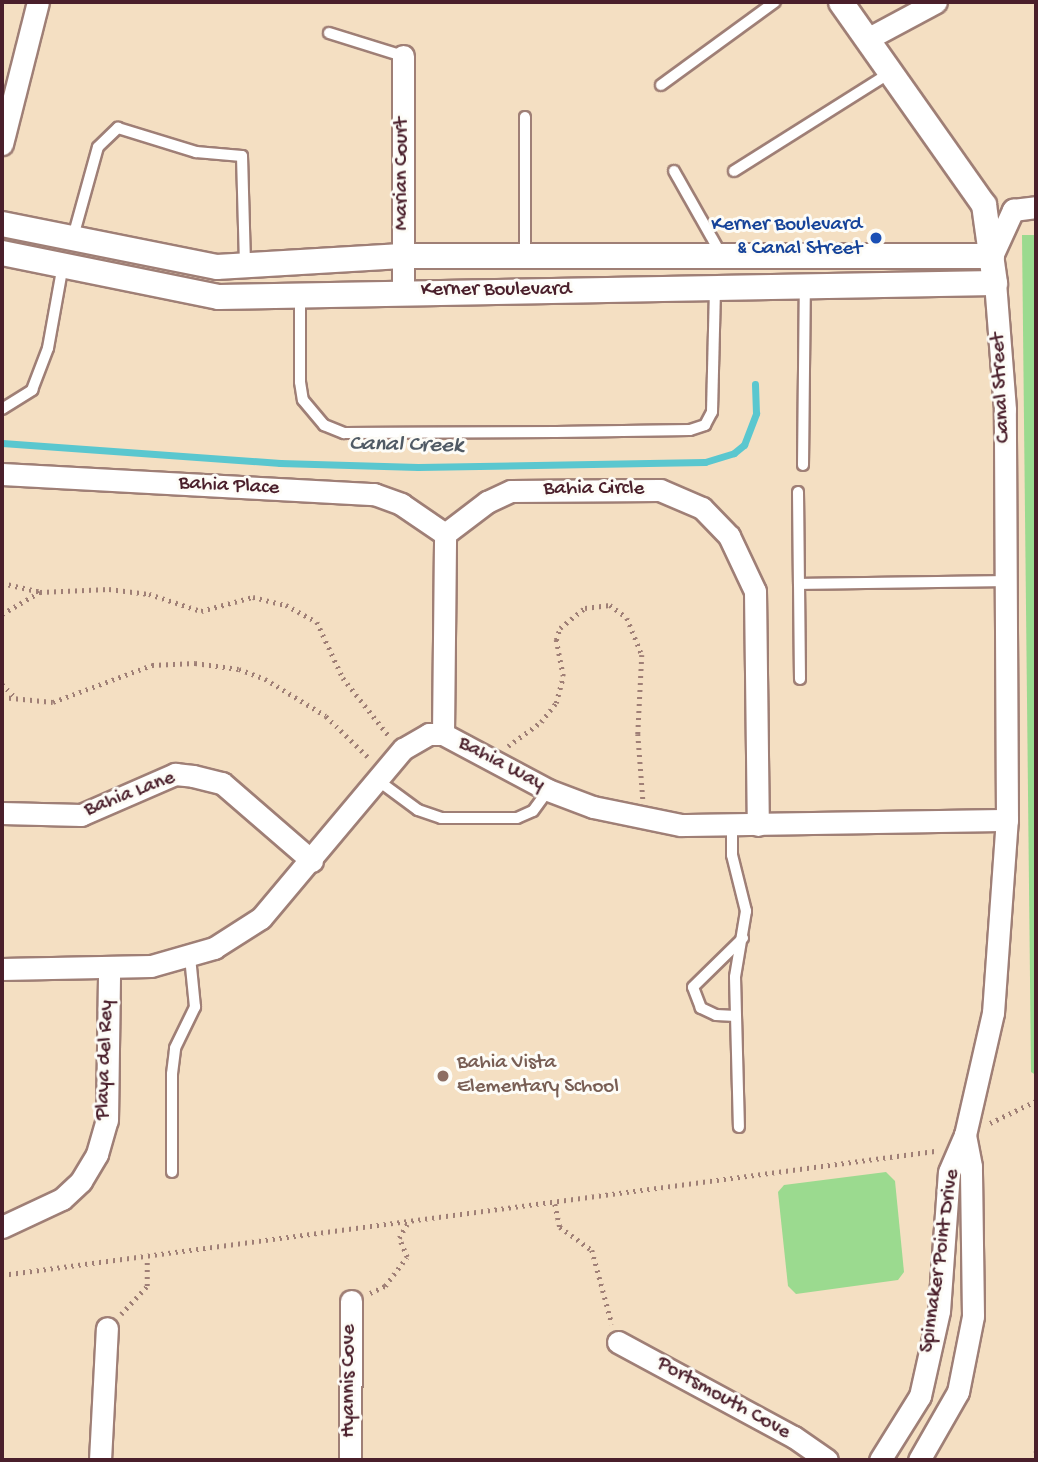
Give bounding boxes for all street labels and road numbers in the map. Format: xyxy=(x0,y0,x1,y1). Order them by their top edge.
street label: Marian Court xyxy=(390,118,416,230)
street label: Kerner Boulevard xyxy=(421,278,571,304)
street label: Canal Street xyxy=(987,332,1017,444)
street label: Bahia Place xyxy=(178,472,280,502)
street label: Bahia Circle xyxy=(544,477,644,503)
street label: Bahia Way xyxy=(453,732,549,798)
street label: Bahia Lane xyxy=(81,766,179,824)
street label: Playa del Rey xyxy=(91,1000,121,1120)
street label: Spinnaker Point Drive xyxy=(916,1168,966,1354)
street label: Hyannis Cove xyxy=(337,1324,363,1438)
street label: Portsmouth Cove xyxy=(652,1352,794,1446)

